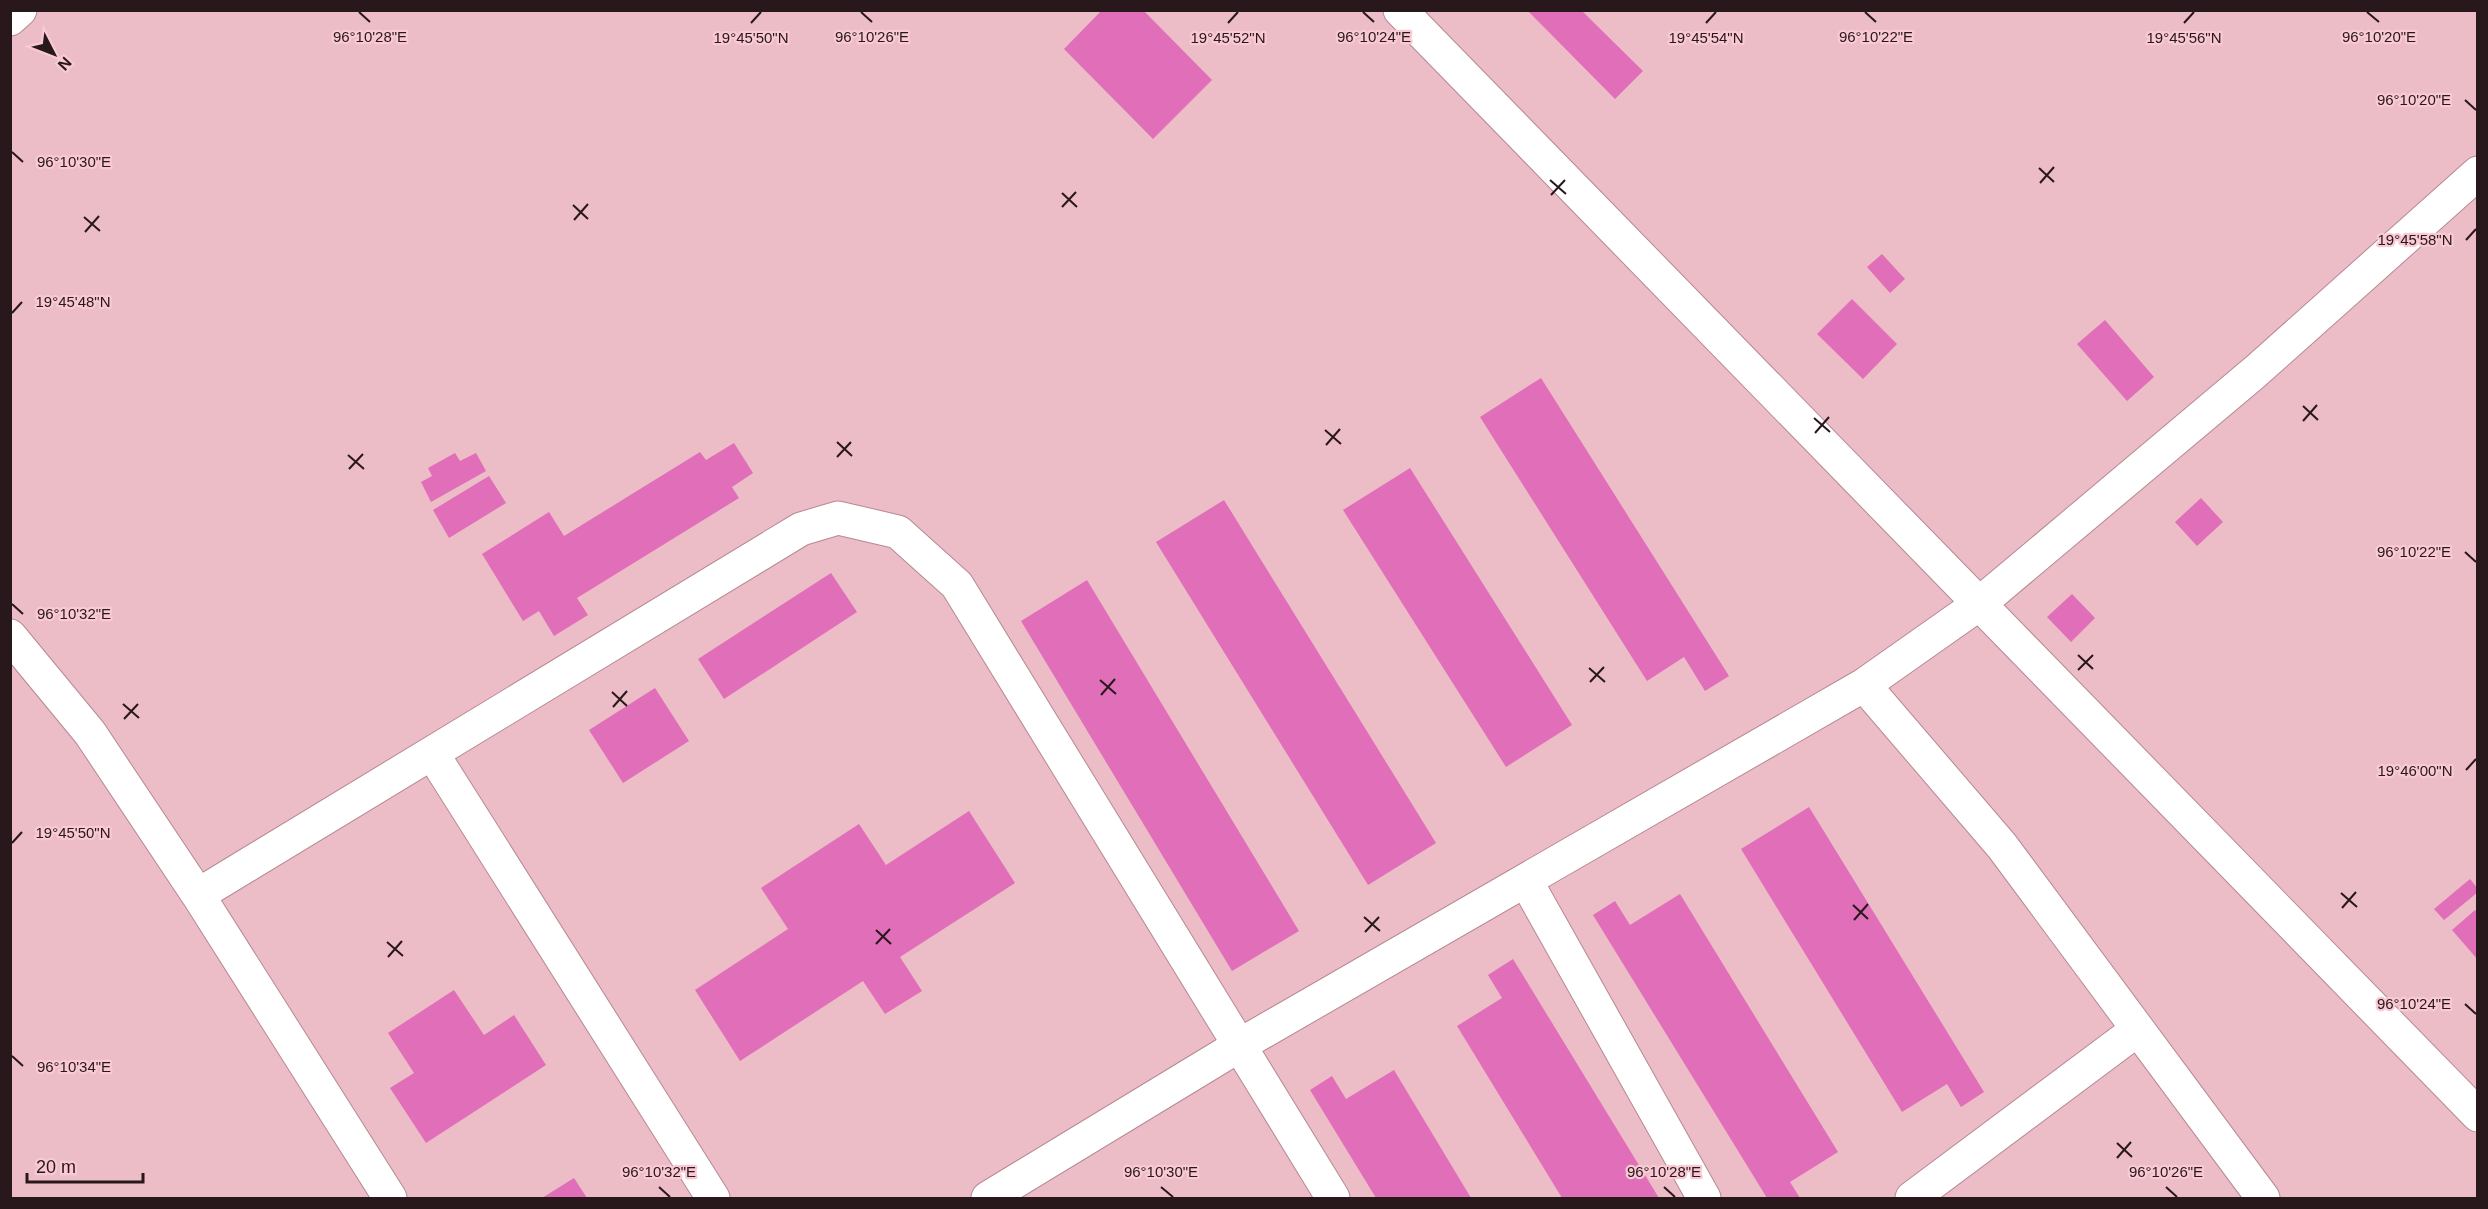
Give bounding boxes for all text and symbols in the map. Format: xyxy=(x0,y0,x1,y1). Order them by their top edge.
north arrow xyxy=(24,24,84,84)
text: 96°10'28"E xyxy=(333,28,407,45)
text: 96°10'26"E xyxy=(835,28,909,45)
text: 96°10'24"E xyxy=(1337,28,1411,45)
text: 96°10'22"E xyxy=(1839,28,1913,45)
text: 96°10'20"E xyxy=(2342,28,2416,45)
text: 19°45'50"N xyxy=(713,29,789,46)
text: 19°45'52"N xyxy=(1190,29,1266,46)
text: 19°45'54"N xyxy=(1668,29,1744,46)
text: 19°45'56"N xyxy=(2146,29,2222,46)
text: N xyxy=(55,54,75,74)
text: 96°10'20"E xyxy=(2377,91,2451,108)
text: 96°10'30"E xyxy=(37,153,111,170)
text: 19°45'58"N xyxy=(2377,231,2453,248)
text: 19°45'48"N xyxy=(35,293,111,310)
text: 96°10'22"E xyxy=(2377,543,2451,560)
text: 96°10'32"E xyxy=(37,605,111,622)
text: 19°46'00"N xyxy=(2377,762,2453,779)
text: 19°45'50"N xyxy=(35,824,111,841)
text: 96°10'24"E xyxy=(2377,995,2451,1012)
text: 96°10'34"E xyxy=(37,1058,111,1075)
scale bar xyxy=(27,1146,142,1184)
text: 20 m xyxy=(36,1157,76,1177)
text: 96°10'32"E xyxy=(622,1163,696,1180)
text: 96°10'30"E xyxy=(1124,1163,1198,1180)
text: 96°10'28"E xyxy=(1627,1163,1701,1180)
text: 96°10'26"E xyxy=(2129,1163,2203,1180)

